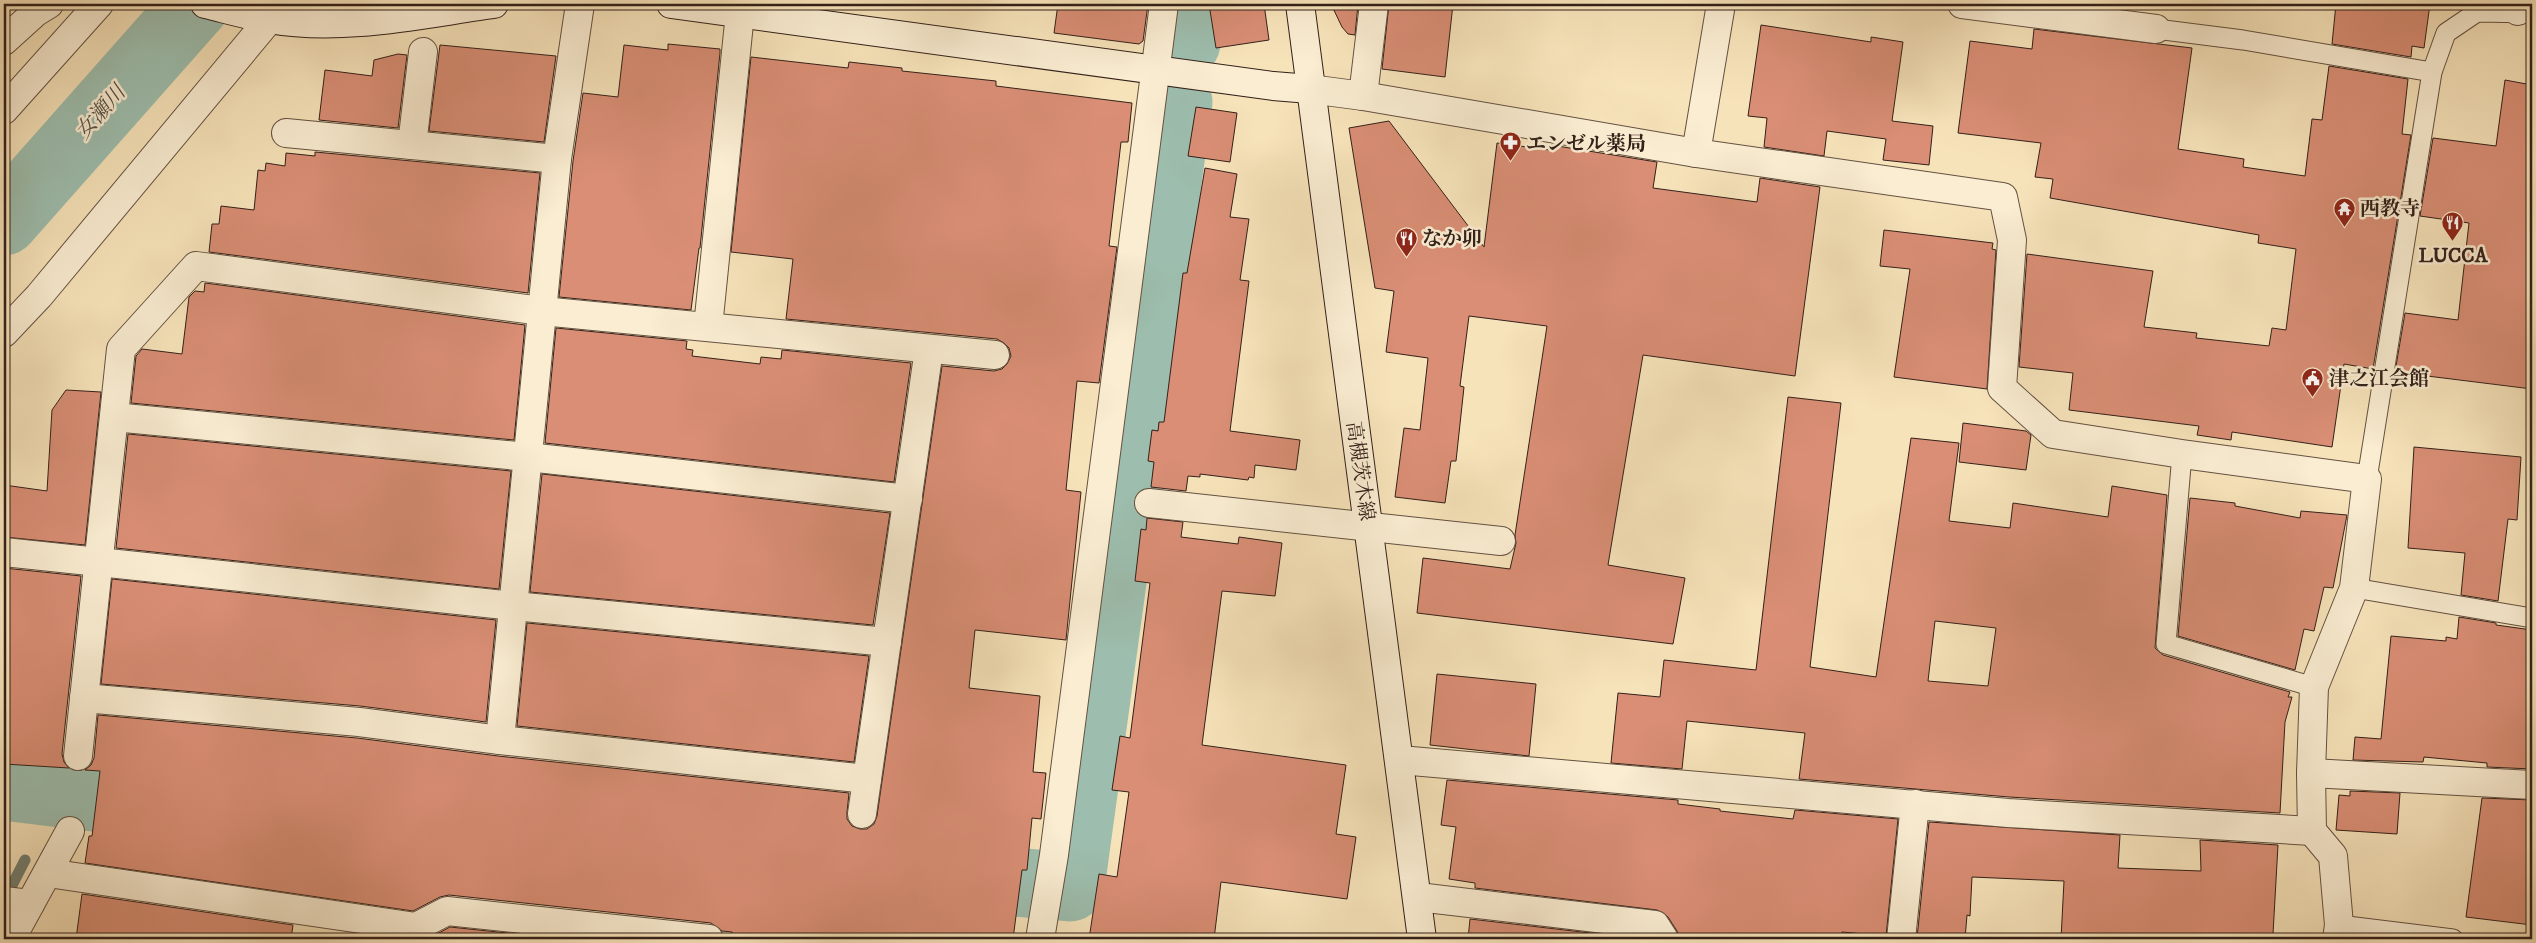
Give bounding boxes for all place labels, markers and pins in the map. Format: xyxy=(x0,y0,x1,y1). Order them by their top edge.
pharmacy icon: エンゼル薬局 xyxy=(1498,131,1522,162)
place label: エンゼル薬局 xyxy=(1526,132,1646,157)
temple icon: 西教寺 xyxy=(2332,196,2356,227)
place label: 西教寺 xyxy=(2360,197,2420,222)
restaurant icon: LUCCA xyxy=(2441,211,2465,242)
restaurant icon: なか卯 xyxy=(1394,226,1418,257)
place label: なか卯 xyxy=(1422,227,1482,252)
place label: LUCCA xyxy=(2419,244,2489,269)
public building icon: 津之江会館 xyxy=(2301,366,2325,397)
place label: 津之江会館 xyxy=(2329,367,2429,392)

